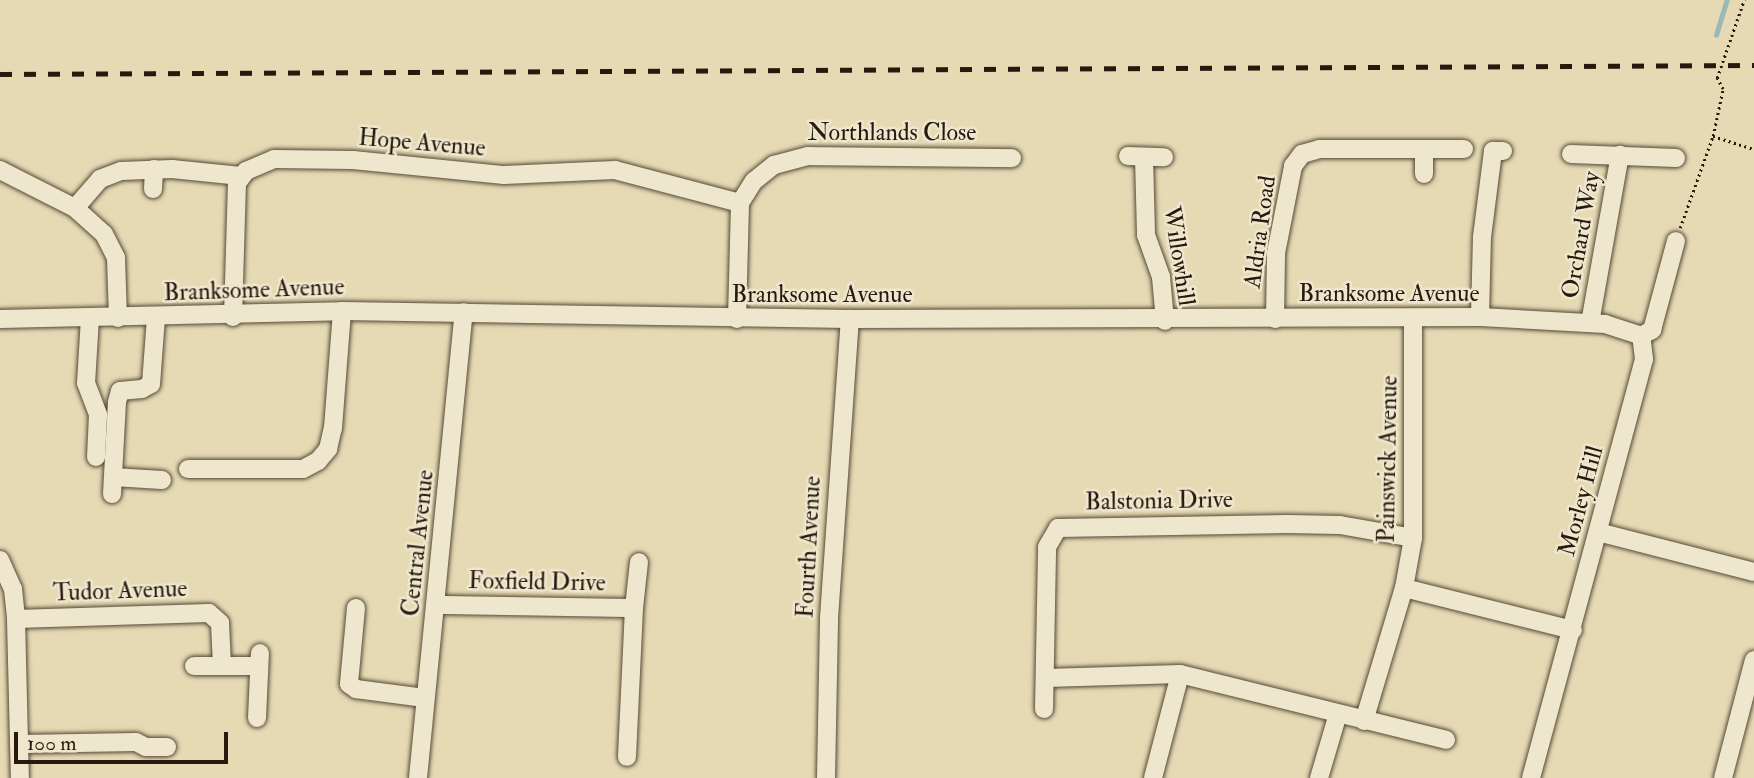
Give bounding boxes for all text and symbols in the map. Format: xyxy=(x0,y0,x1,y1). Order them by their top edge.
street label: Northlands Close xyxy=(808,119,976,147)
street label: Hope Avenue xyxy=(357,123,487,163)
street label: Orchard Way xyxy=(1556,169,1606,301)
street label: Aldria Road xyxy=(1238,174,1282,290)
street label: Willowhill xyxy=(1157,204,1201,308)
street label: Branksome Avenue xyxy=(163,272,345,308)
street label: Branksome Avenue xyxy=(1299,280,1479,308)
street label: Branksome Avenue xyxy=(732,281,912,309)
street label: Painswick Avenue xyxy=(1372,375,1404,543)
street label: Morley Hill xyxy=(1552,443,1610,559)
street label: Central Avenue xyxy=(396,468,440,618)
street label: Fourth Avenue xyxy=(791,475,827,619)
street label: Balstonia Drive xyxy=(1085,485,1233,517)
street label: Foxfield Drive xyxy=(468,566,606,598)
street label: Tudor Avenue xyxy=(52,574,188,608)
scale bar xyxy=(18,718,231,762)
text: 100 m xyxy=(27,730,77,757)

